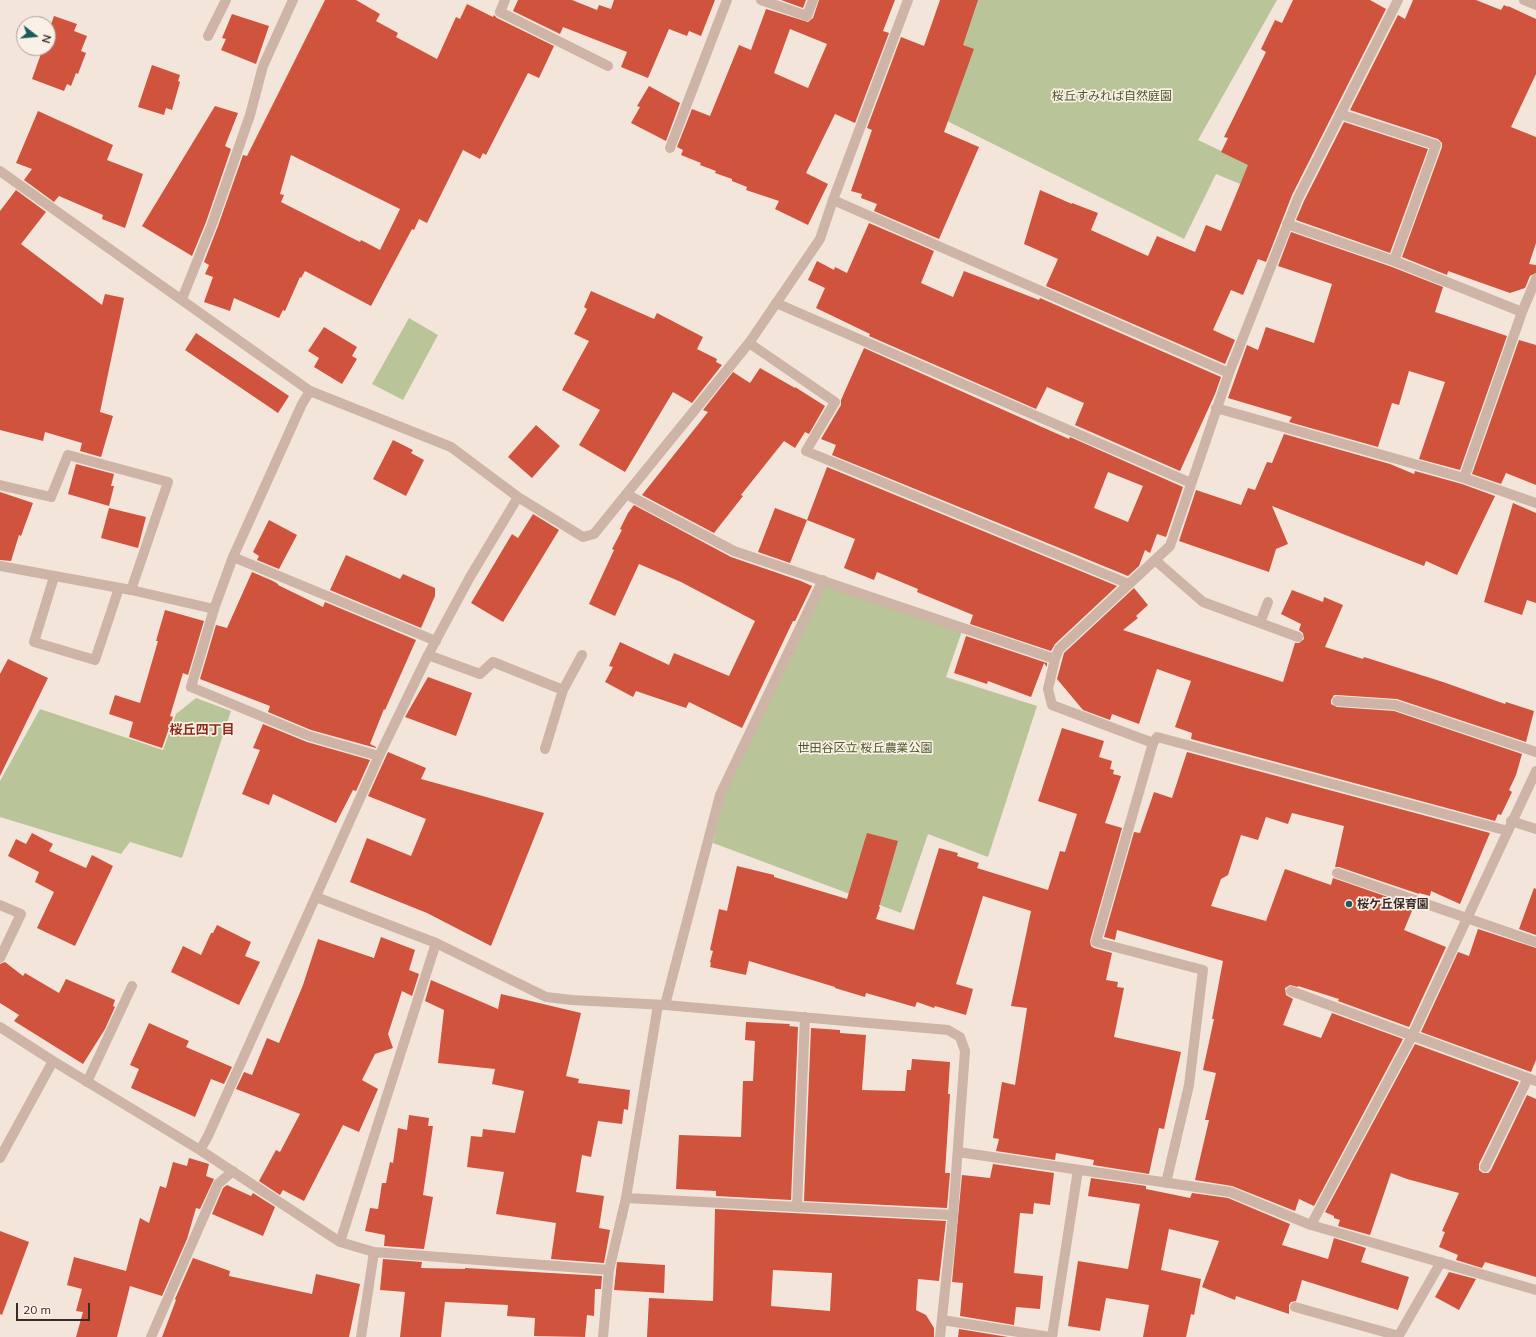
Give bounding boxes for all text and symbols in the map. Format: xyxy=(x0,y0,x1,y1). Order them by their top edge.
north arrow xyxy=(16,16,56,56)
text: N xyxy=(39,33,54,45)
park label: 桜丘すみれば自然庭園 xyxy=(1052,89,1172,103)
district label: 桜丘四丁目 xyxy=(170,722,234,738)
park label: 世田谷区立 桜丘農業公園 xyxy=(797,741,933,755)
place label: 桜ケ丘保育園 xyxy=(1357,897,1429,911)
marker: 桜ケ丘保育園 xyxy=(1344,899,1354,909)
scale bar xyxy=(18,1295,92,1321)
text: 20 m xyxy=(23,1302,51,1317)

